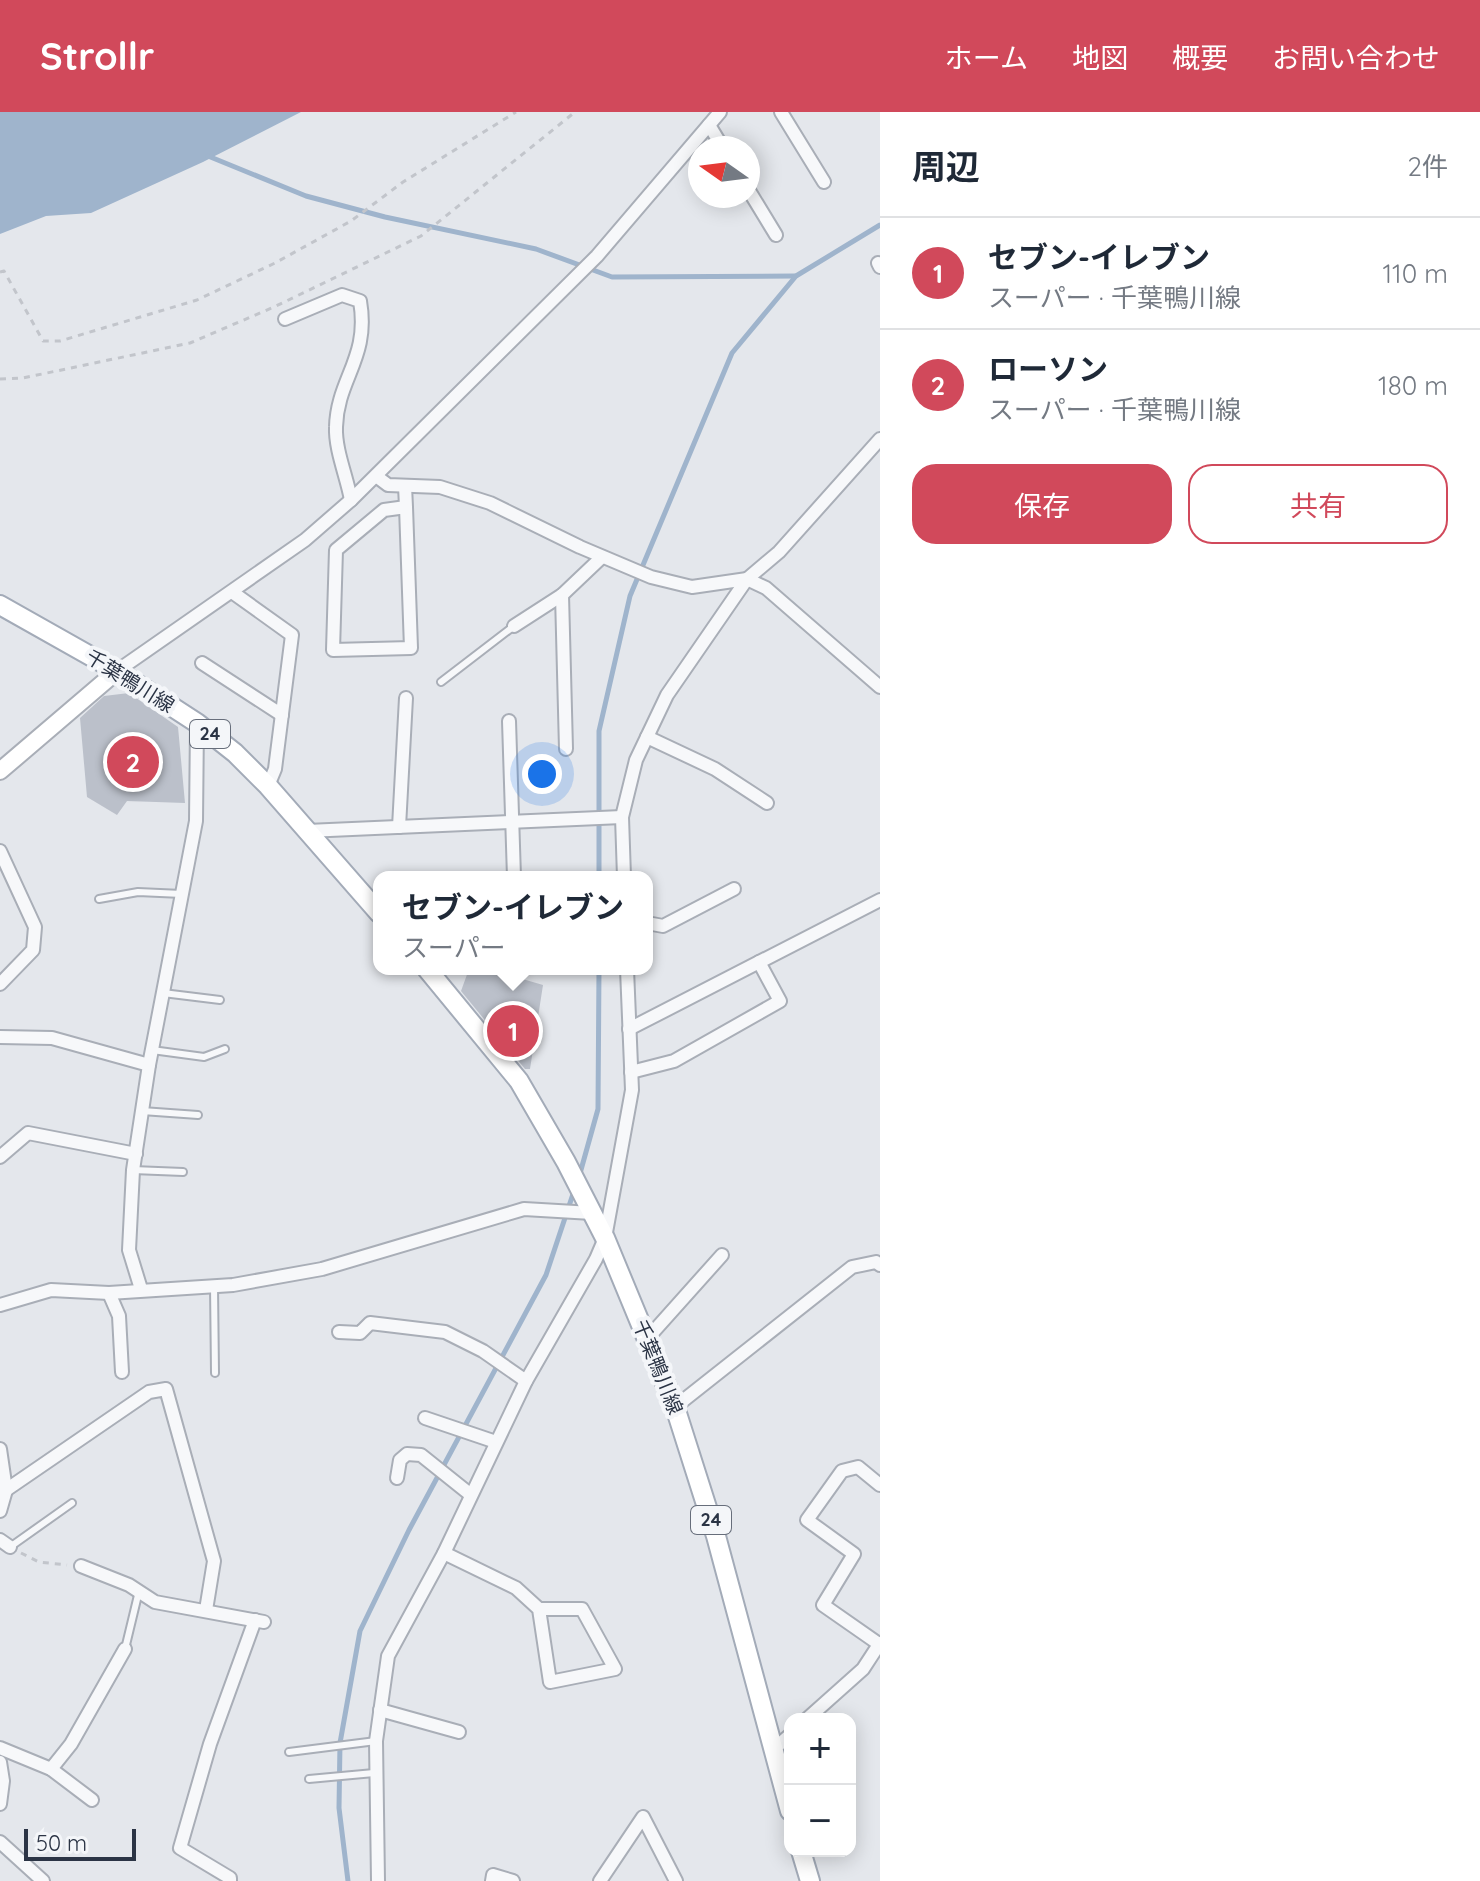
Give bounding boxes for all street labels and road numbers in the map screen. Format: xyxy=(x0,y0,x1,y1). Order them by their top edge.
street label: 千葉鴨川線 xyxy=(81,643,179,718)
road number: 24 xyxy=(190,720,230,748)
street label: 千葉鴨川線 xyxy=(628,1316,689,1418)
road number: 24 xyxy=(691,1506,731,1534)

